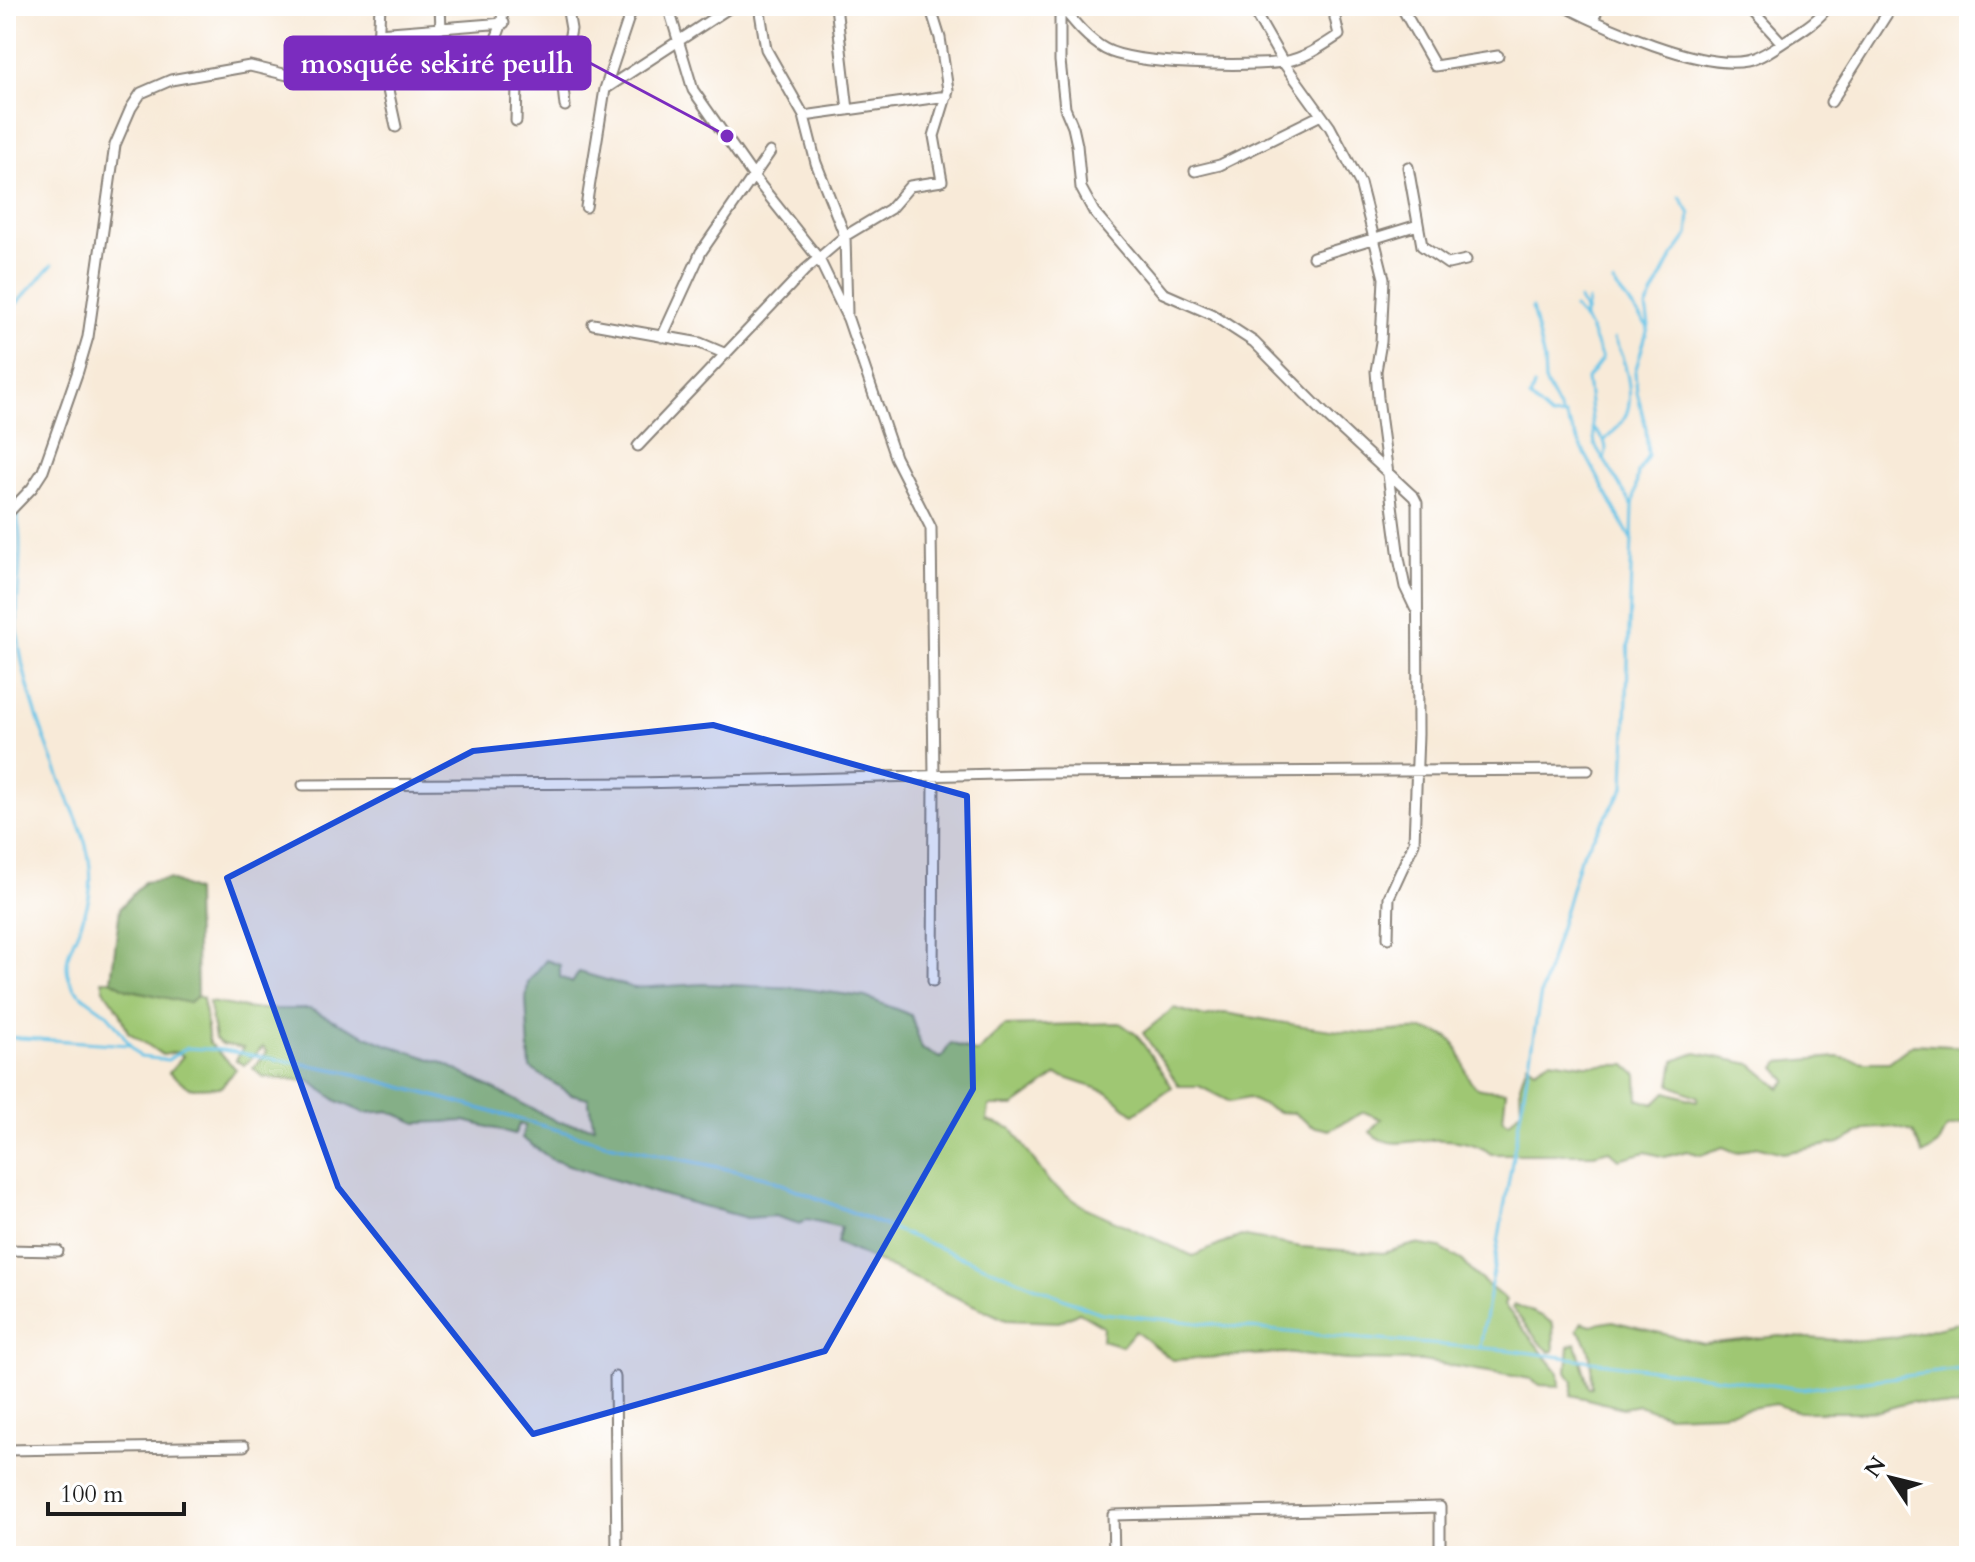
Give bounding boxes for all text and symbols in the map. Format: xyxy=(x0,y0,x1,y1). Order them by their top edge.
callout: mosquée sekiré peulh xyxy=(285,37,590,89)
text: mosquée sekiré peulh xyxy=(301,45,574,83)
north arrow xyxy=(1851,1438,1931,1518)
text: N xyxy=(1858,1451,1893,1484)
scale bar xyxy=(48,1466,184,1516)
text: 100 m xyxy=(60,1478,124,1511)

